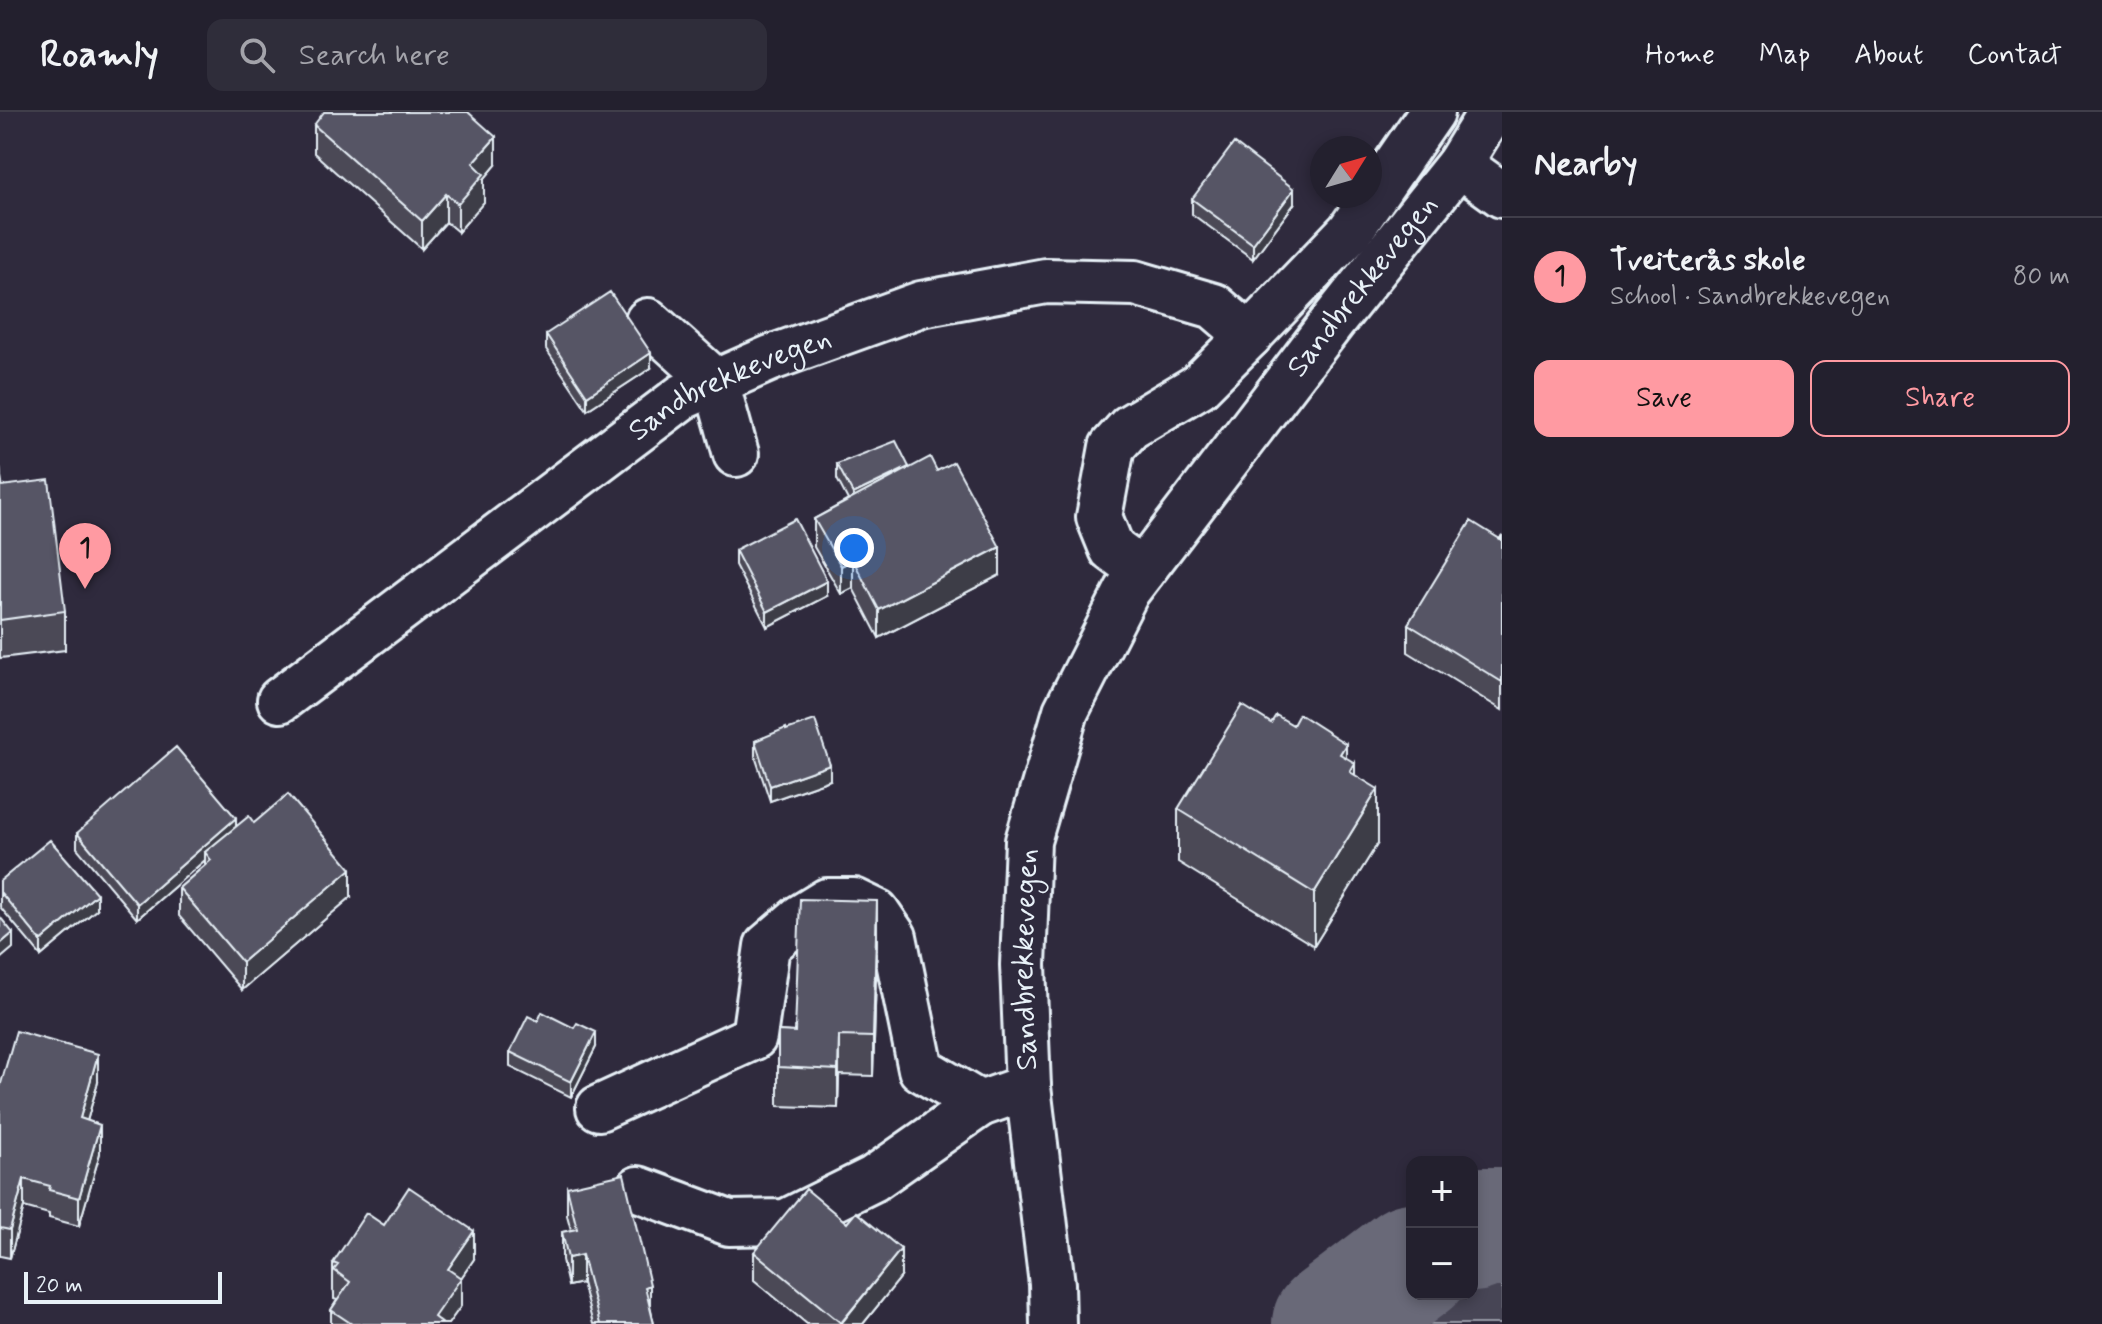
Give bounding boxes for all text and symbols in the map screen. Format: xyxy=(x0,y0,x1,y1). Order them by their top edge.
search box xyxy=(207,19,767,91)
text: Roamly xyxy=(40,31,159,80)
icon: search xyxy=(235,33,279,77)
text: Search here xyxy=(299,36,450,75)
text: Home xyxy=(1645,37,1715,74)
text: Map xyxy=(1759,37,1810,74)
text: About xyxy=(1854,37,1923,74)
text: Contact xyxy=(1967,37,2062,74)
north arrow xyxy=(1310,136,1382,208)
text: Nearby xyxy=(1534,142,1638,187)
street label: Sandbrekkevegen xyxy=(1278,187,1446,385)
text: Tveiterås skole xyxy=(1610,241,1806,280)
text: 1 xyxy=(1554,260,1566,294)
text: 80 m xyxy=(2013,260,2070,294)
text: School · Sandbrekkevegen xyxy=(1610,280,1890,314)
street label: Sandbrekkevegen xyxy=(620,318,837,450)
button: Save xyxy=(1534,360,1794,437)
button: Share xyxy=(1810,360,2070,437)
pin: 1 xyxy=(59,523,111,589)
your location xyxy=(834,528,874,568)
street label: Sandbrekkevegen xyxy=(1003,848,1048,1071)
map controls xyxy=(1406,1156,1478,1300)
button: + xyxy=(1406,1156,1478,1228)
button: − xyxy=(1406,1228,1478,1300)
scale bar xyxy=(24,1268,222,1304)
text: 20 m xyxy=(36,1272,83,1300)

